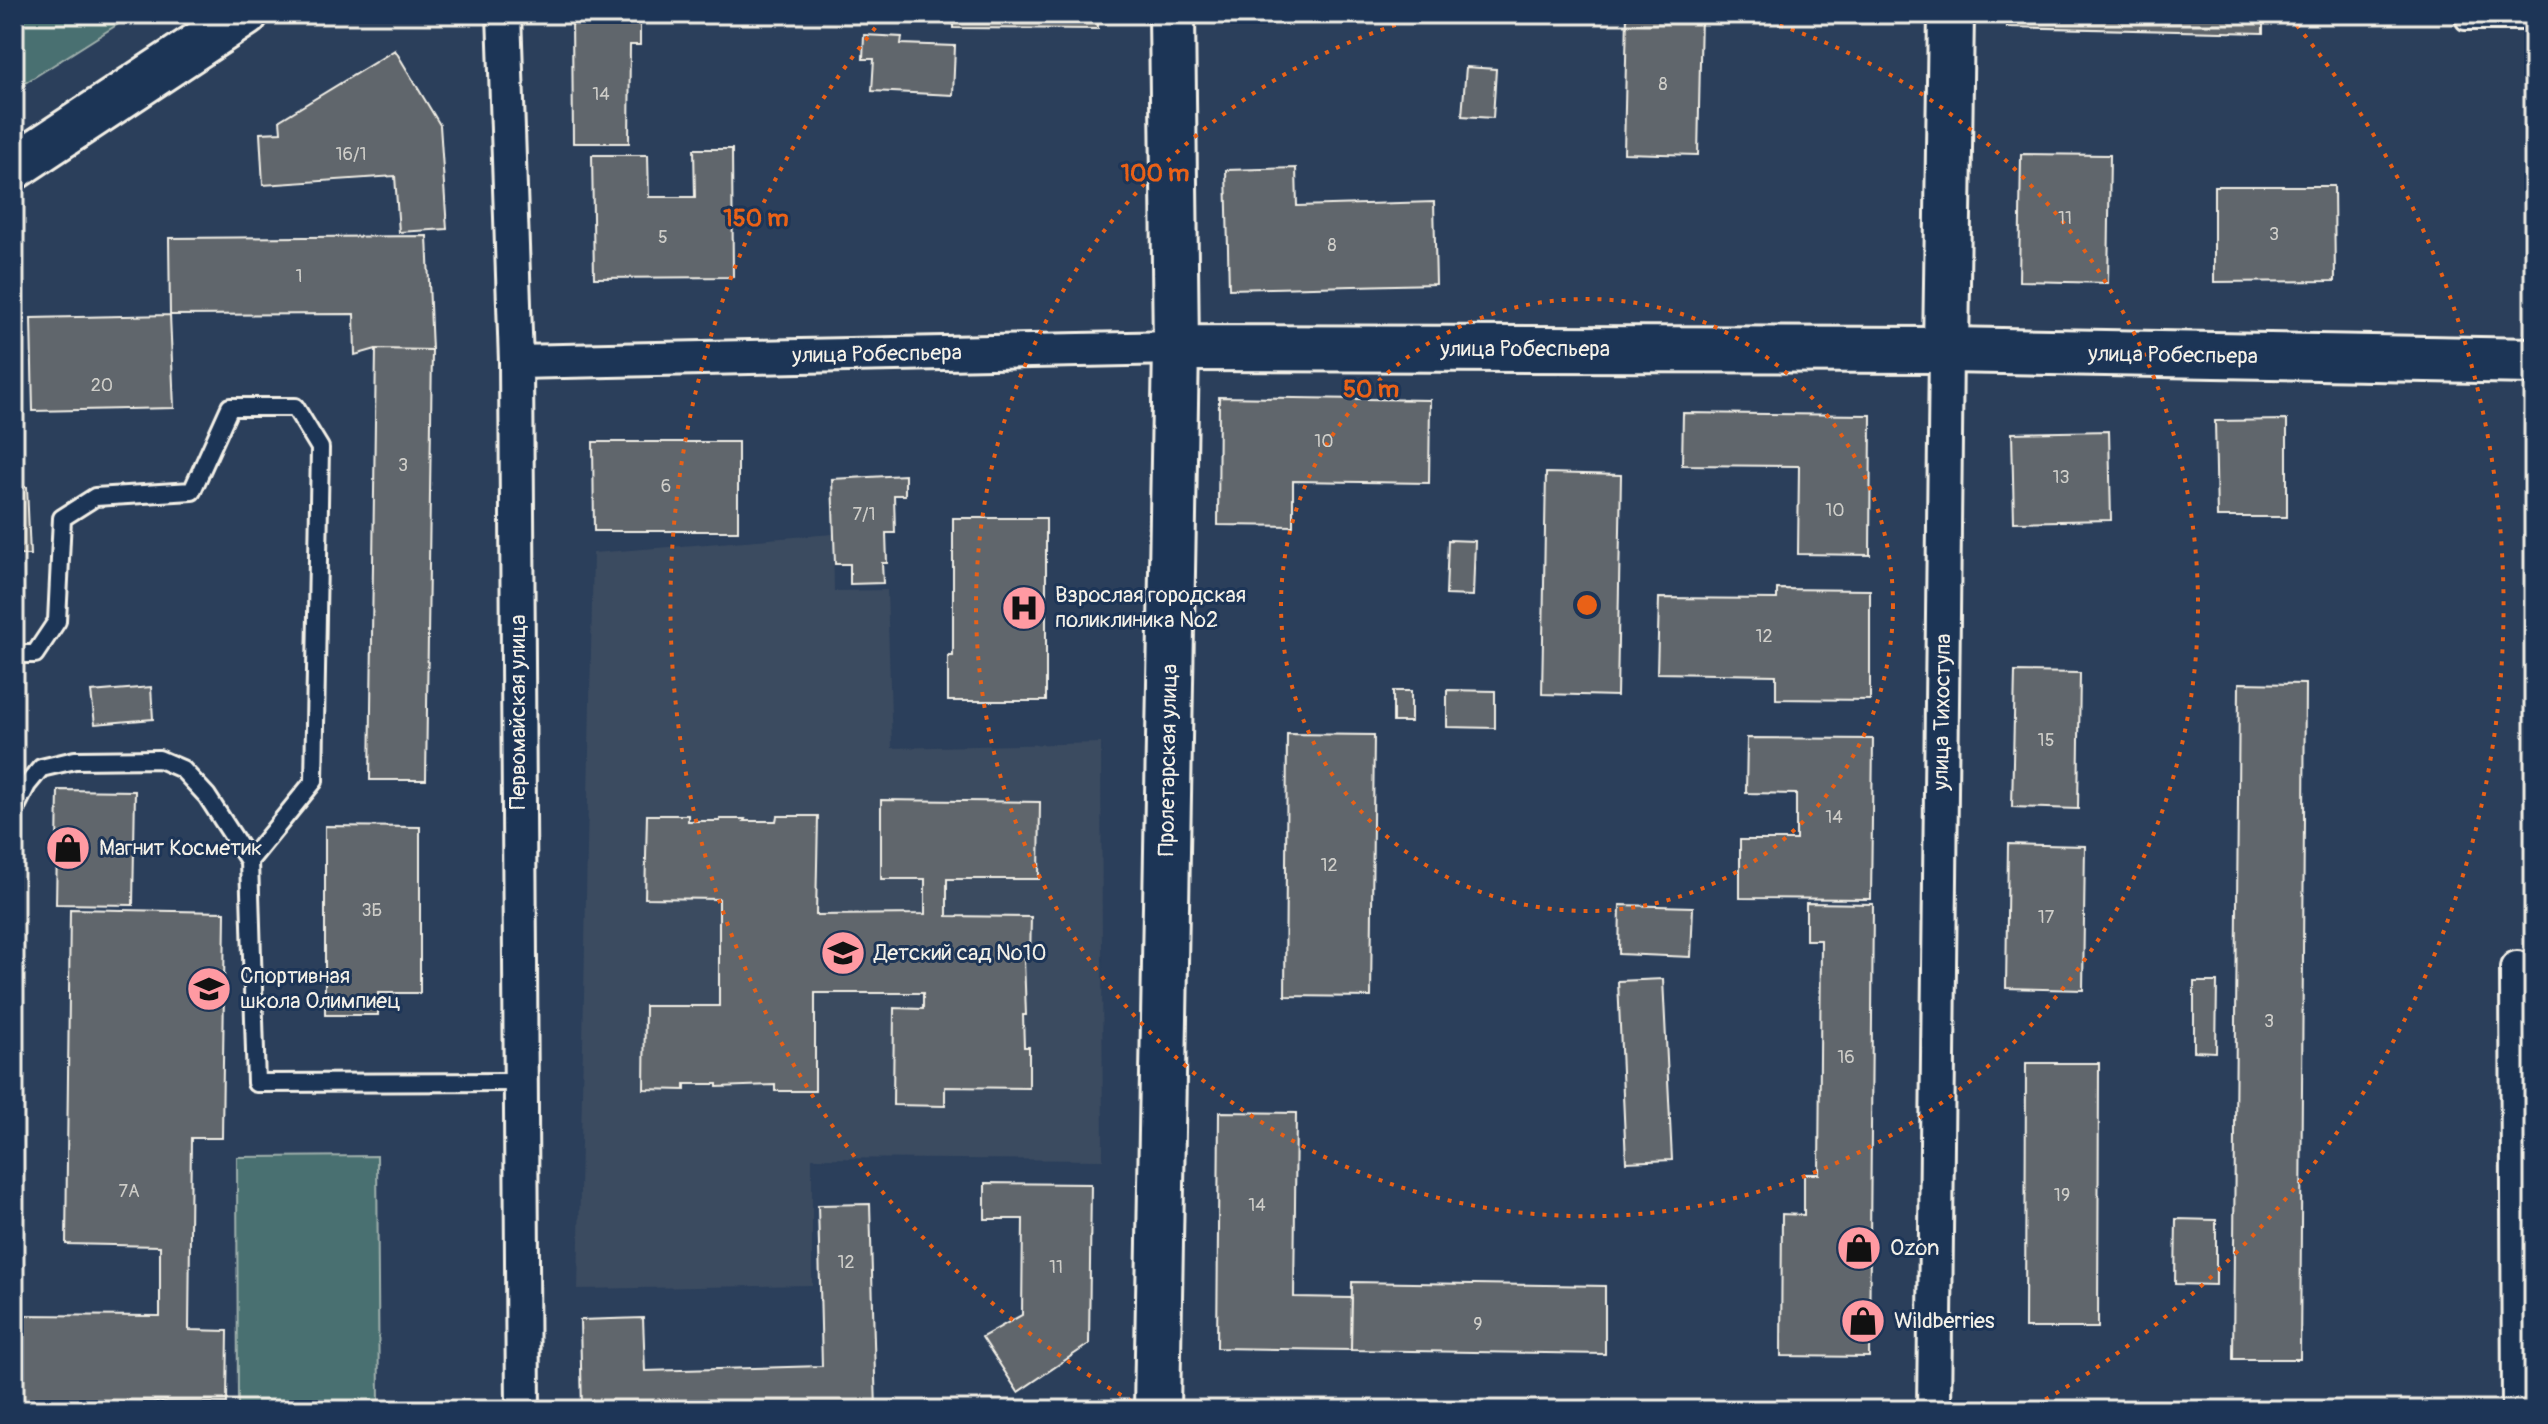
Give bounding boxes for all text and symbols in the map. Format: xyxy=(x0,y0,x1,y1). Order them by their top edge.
house number: 8 xyxy=(1658,73,1668,96)
house number: 14 xyxy=(592,83,610,106)
house number: 16/1 xyxy=(335,143,367,166)
text: 100 m xyxy=(1121,159,1189,188)
text: 150 m xyxy=(723,204,789,233)
house number: 11 xyxy=(2058,207,2072,230)
house number: 3 xyxy=(2269,223,2279,246)
house number: 5 xyxy=(658,226,668,249)
house number: 8 xyxy=(1327,234,1337,257)
house number: 1 xyxy=(295,265,303,288)
street label: улица Робеспьера xyxy=(1439,335,1610,363)
street label: улица Робеспьера xyxy=(791,339,962,369)
street label: улица Робеспьера xyxy=(2087,340,2258,370)
house number: 20 xyxy=(91,374,113,397)
text: 50 m xyxy=(1343,375,1399,404)
house number: 10 xyxy=(1314,430,1334,453)
house number: 3 xyxy=(398,454,408,477)
house number: 13 xyxy=(2052,466,2070,489)
house number: 6 xyxy=(661,475,671,498)
house number: 10 xyxy=(1825,499,1845,522)
house number: 7/1 xyxy=(852,503,876,526)
place label: Взрослая городская поликлиника №2 xyxy=(1055,581,1246,634)
hospital icon: Взрослая городская поликлиника №2 xyxy=(1000,584,1048,632)
centre of rings xyxy=(1573,591,1601,619)
street label: Первомайская улица xyxy=(504,614,532,810)
house number: 12 xyxy=(1755,625,1773,648)
street label: улица Тихоступа xyxy=(1927,633,1957,792)
street label: Пролетарская улица xyxy=(1152,664,1184,856)
house number: 15 xyxy=(2038,729,2054,752)
house number: 14 xyxy=(1825,806,1843,829)
shop icon: Магнит Косметик xyxy=(44,824,92,872)
place label: Магнит Косметик xyxy=(99,834,262,862)
house number: 12 xyxy=(1320,854,1338,877)
house number: 3Б xyxy=(362,899,382,922)
house number: 17 xyxy=(2038,906,2055,929)
school or university icon: Детский сад №10 xyxy=(819,929,867,977)
place label: Детский сад №10 xyxy=(873,939,1046,967)
place label: Спортивная школа Олимпиец xyxy=(240,962,401,1015)
school or university icon: Спортивная школа Олимпиец xyxy=(185,965,233,1013)
house number: 3 xyxy=(2264,1010,2274,1033)
house number: 16 xyxy=(1837,1046,1855,1069)
house number: 7А xyxy=(118,1180,140,1203)
house number: 19 xyxy=(2054,1184,2070,1207)
house number: 14 xyxy=(1248,1194,1266,1217)
shop icon: Ozon xyxy=(1835,1224,1883,1272)
place label: Ozon xyxy=(1890,1234,1939,1262)
house number: 12 xyxy=(837,1251,855,1274)
house number: 11 xyxy=(1049,1256,1063,1279)
shop icon: Wildberries xyxy=(1839,1297,1887,1345)
place label: Wildberries xyxy=(1894,1307,1995,1335)
house number: 9 xyxy=(1473,1313,1483,1336)

